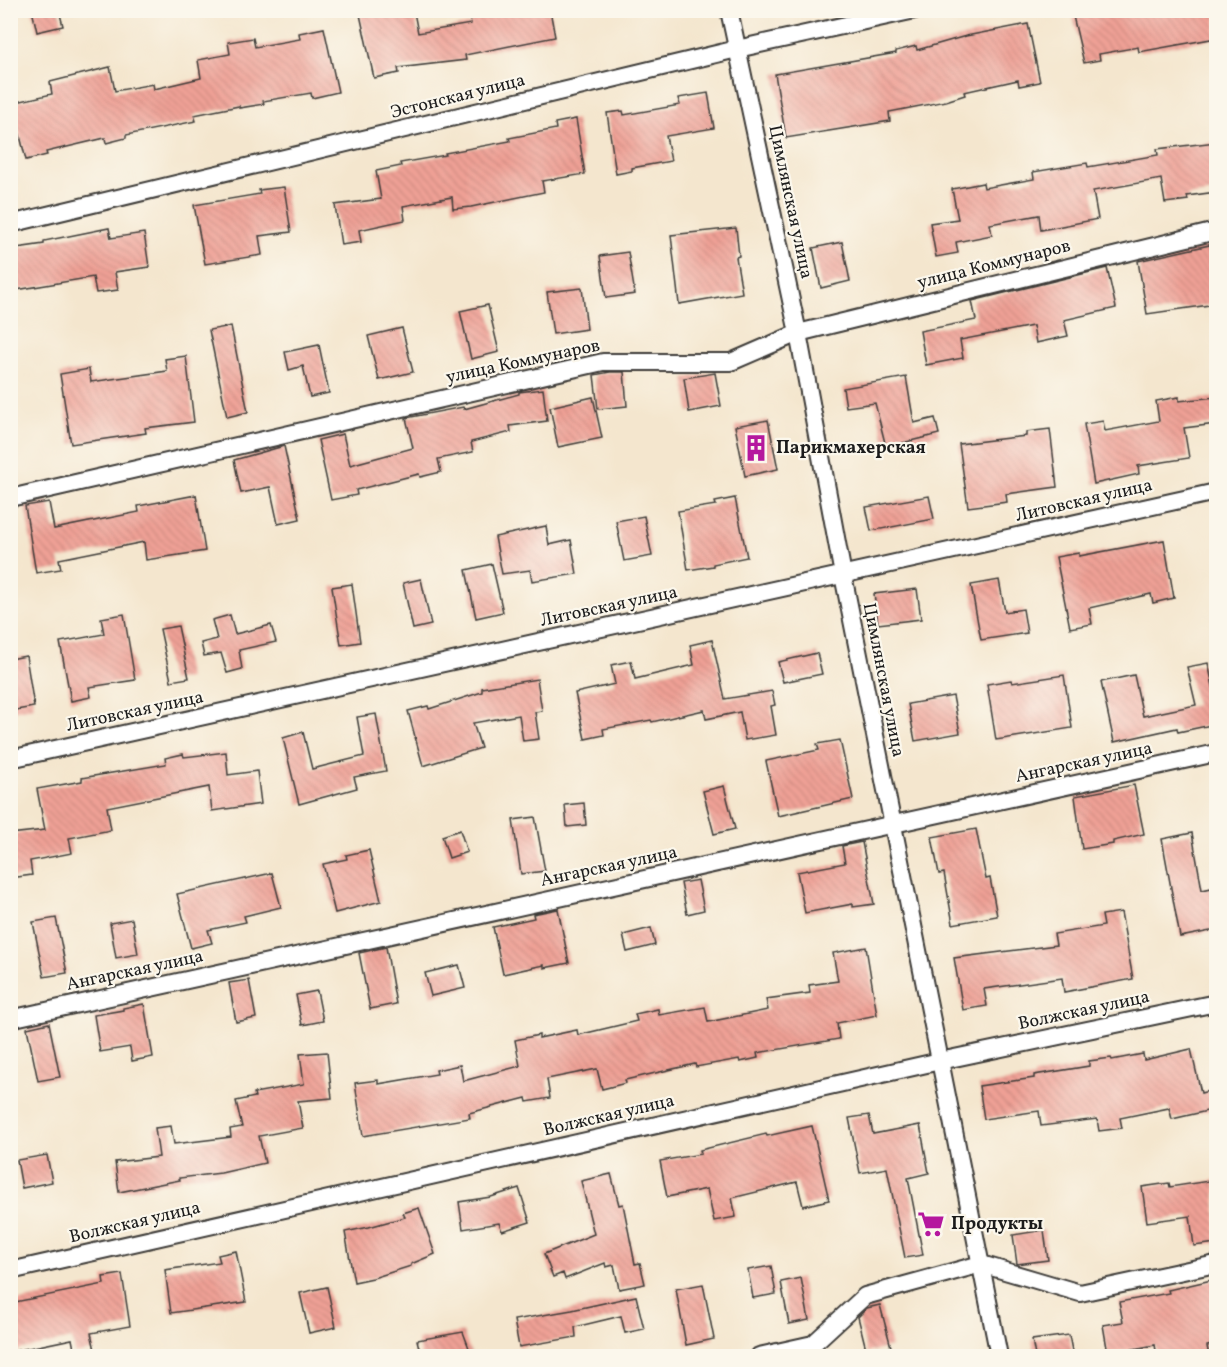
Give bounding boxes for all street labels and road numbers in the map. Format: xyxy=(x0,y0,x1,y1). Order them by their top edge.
street label: Эстонская улица xyxy=(388,68,528,126)
street label: Цимлянская улица xyxy=(761,123,819,281)
street label: улица Коммунаров xyxy=(915,234,1073,296)
street label: улица Коммунаров xyxy=(444,333,602,391)
street label: Литовская улица xyxy=(1013,473,1155,529)
street label: Литовская улица xyxy=(538,580,680,634)
street label: Цимлянская улица xyxy=(856,601,910,759)
street label: Литовская улица xyxy=(64,685,206,739)
street label: Ангарская улица xyxy=(1013,736,1155,790)
street label: Ангарская улица xyxy=(538,840,680,894)
street label: Ангарская улица xyxy=(64,944,206,998)
street label: Волжская улица xyxy=(1016,985,1152,1037)
street label: Волжская улица xyxy=(541,1089,677,1143)
street label: Волжская улица xyxy=(67,1196,203,1250)

